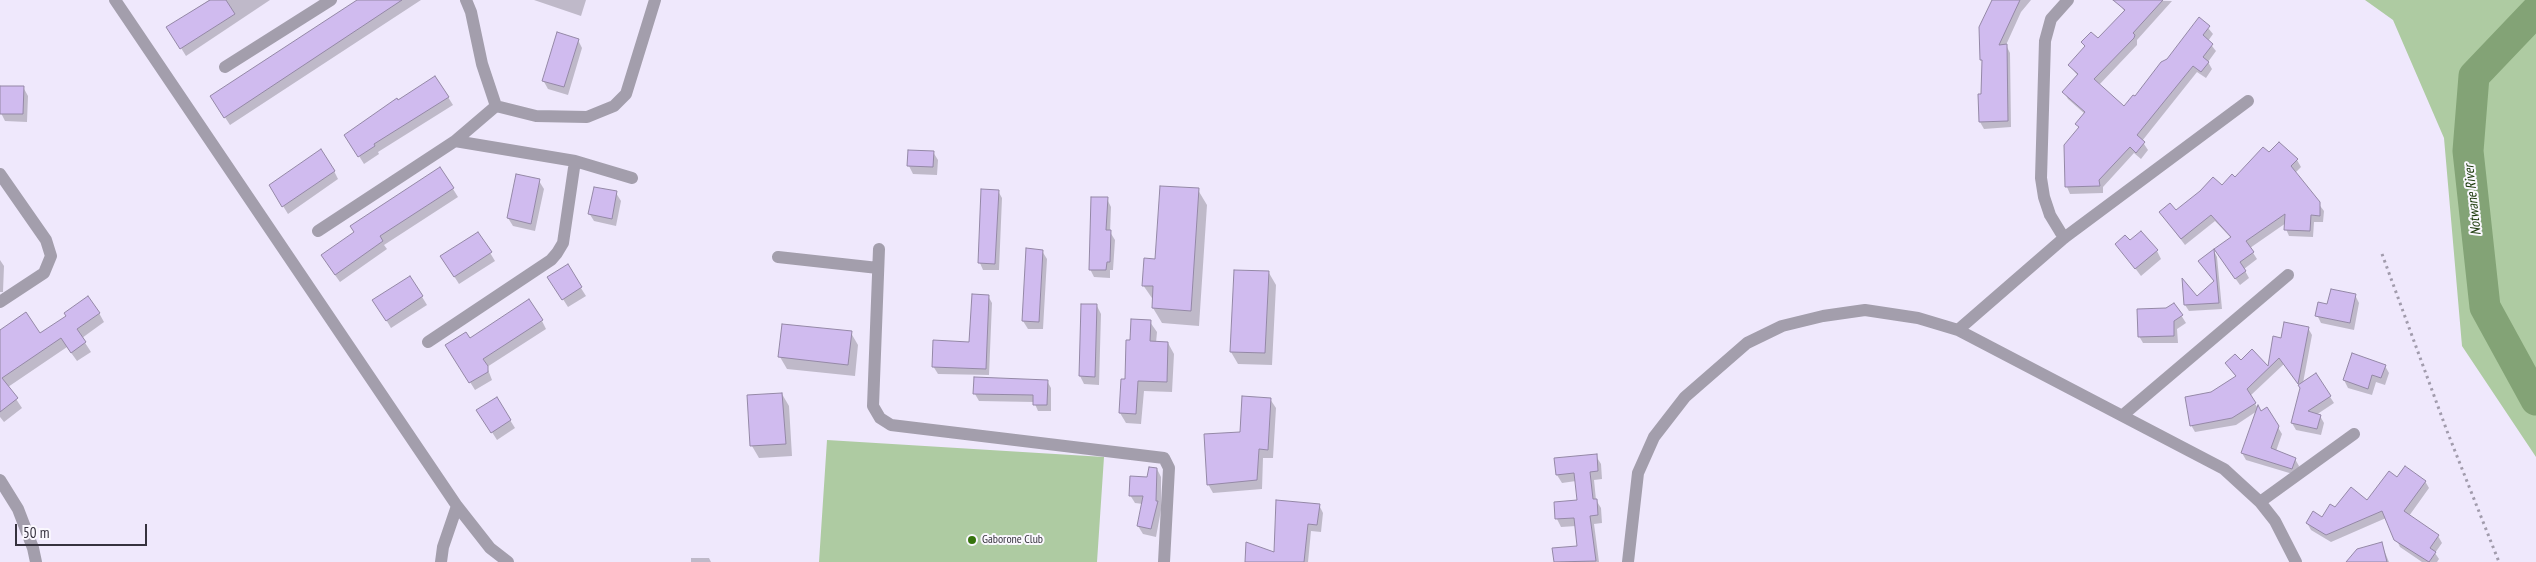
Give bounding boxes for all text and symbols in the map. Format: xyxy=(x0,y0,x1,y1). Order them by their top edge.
water label: Notwane River xyxy=(2461,164,2485,236)
scale bar xyxy=(18,514,150,546)
text: 50 m xyxy=(23,523,49,542)
place label: Gaborone Club xyxy=(982,533,1043,547)
marker: Gaborone Club xyxy=(966,534,978,546)

